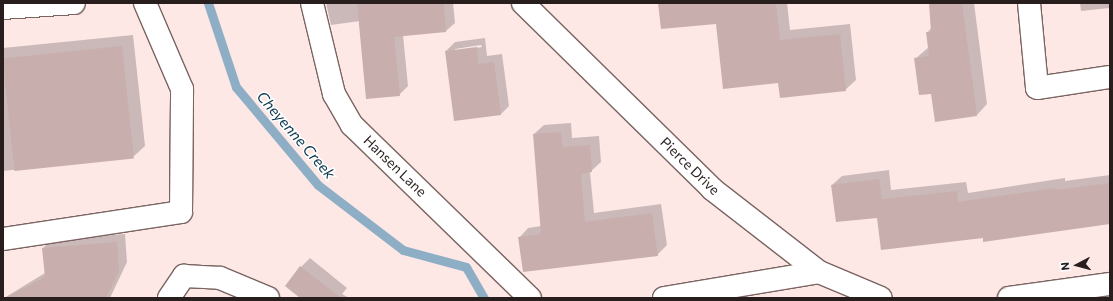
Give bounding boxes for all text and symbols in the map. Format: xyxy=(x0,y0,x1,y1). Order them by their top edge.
water label: Cheyenne Creek xyxy=(253,88,339,182)
street label: Hansen Lane xyxy=(360,132,430,200)
street label: Pierce Drive xyxy=(657,134,723,198)
north arrow xyxy=(1057,245,1097,285)
text: N xyxy=(1058,262,1071,271)

